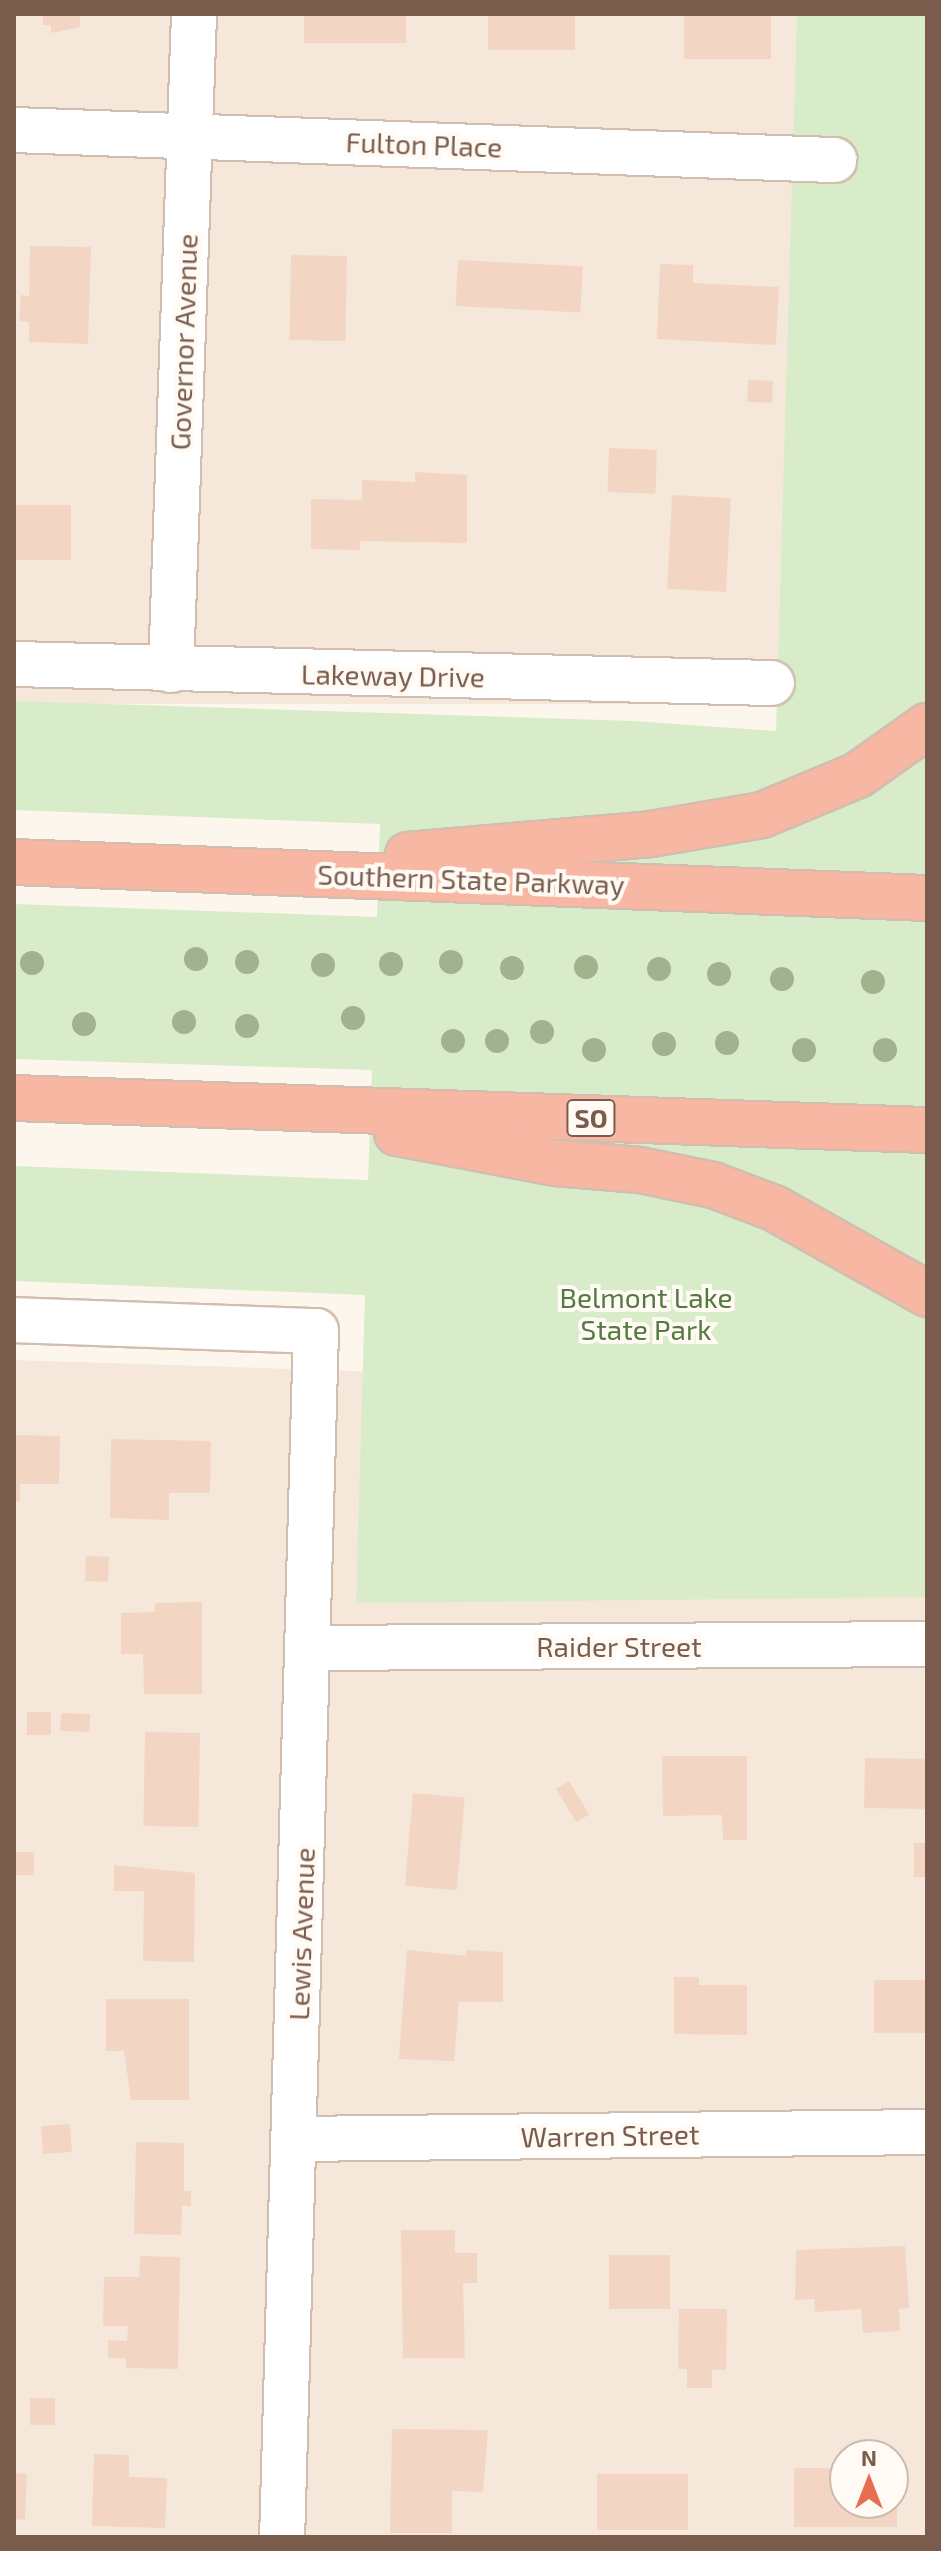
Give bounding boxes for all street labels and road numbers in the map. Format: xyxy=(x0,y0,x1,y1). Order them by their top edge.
street label: Fulton Place xyxy=(345,124,503,164)
street label: Governor Avenue xyxy=(162,233,204,451)
street label: Lakeway Drive xyxy=(300,657,486,693)
street label: Southern State Parkway xyxy=(317,857,625,901)
road number: SO xyxy=(565,1096,617,1140)
street label: Raider Street xyxy=(536,1629,702,1663)
street label: Lewis Avenue xyxy=(281,1847,321,2021)
street label: Warren Street xyxy=(520,2117,700,2153)

